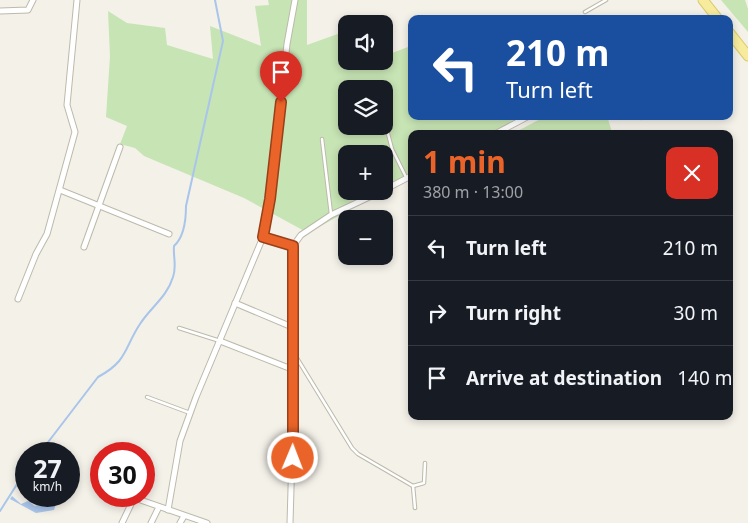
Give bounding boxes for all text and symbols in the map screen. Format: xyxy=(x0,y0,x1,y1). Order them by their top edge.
map controls xyxy=(338,15,393,265)
button: sound xyxy=(338,15,393,70)
text: 210 m xyxy=(506,29,609,76)
icon: left xyxy=(423,35,488,100)
pin xyxy=(260,51,302,102)
icon: arrive xyxy=(267,58,295,86)
text: Turn left xyxy=(506,74,593,104)
button: layers xyxy=(338,80,393,135)
text: 1 min xyxy=(423,141,506,182)
button: + xyxy=(338,145,393,200)
button: close xyxy=(666,147,718,199)
text: 380 m · 13:00 xyxy=(423,181,523,203)
button: − xyxy=(338,210,393,265)
icon: left xyxy=(423,234,451,262)
text: Turn left xyxy=(466,235,547,261)
text: 210 m xyxy=(663,235,718,261)
icon: right xyxy=(423,299,451,327)
text: Turn right xyxy=(466,300,561,326)
text: 30 m xyxy=(674,300,718,326)
icon: arrive xyxy=(423,364,451,392)
text: Arrive at destination xyxy=(466,365,662,391)
text: 140 m xyxy=(677,365,733,391)
position arrow xyxy=(266,431,318,483)
speed limit sign: 30 xyxy=(90,442,155,507)
text: 27 xyxy=(33,451,62,485)
text: km/h xyxy=(33,478,62,495)

